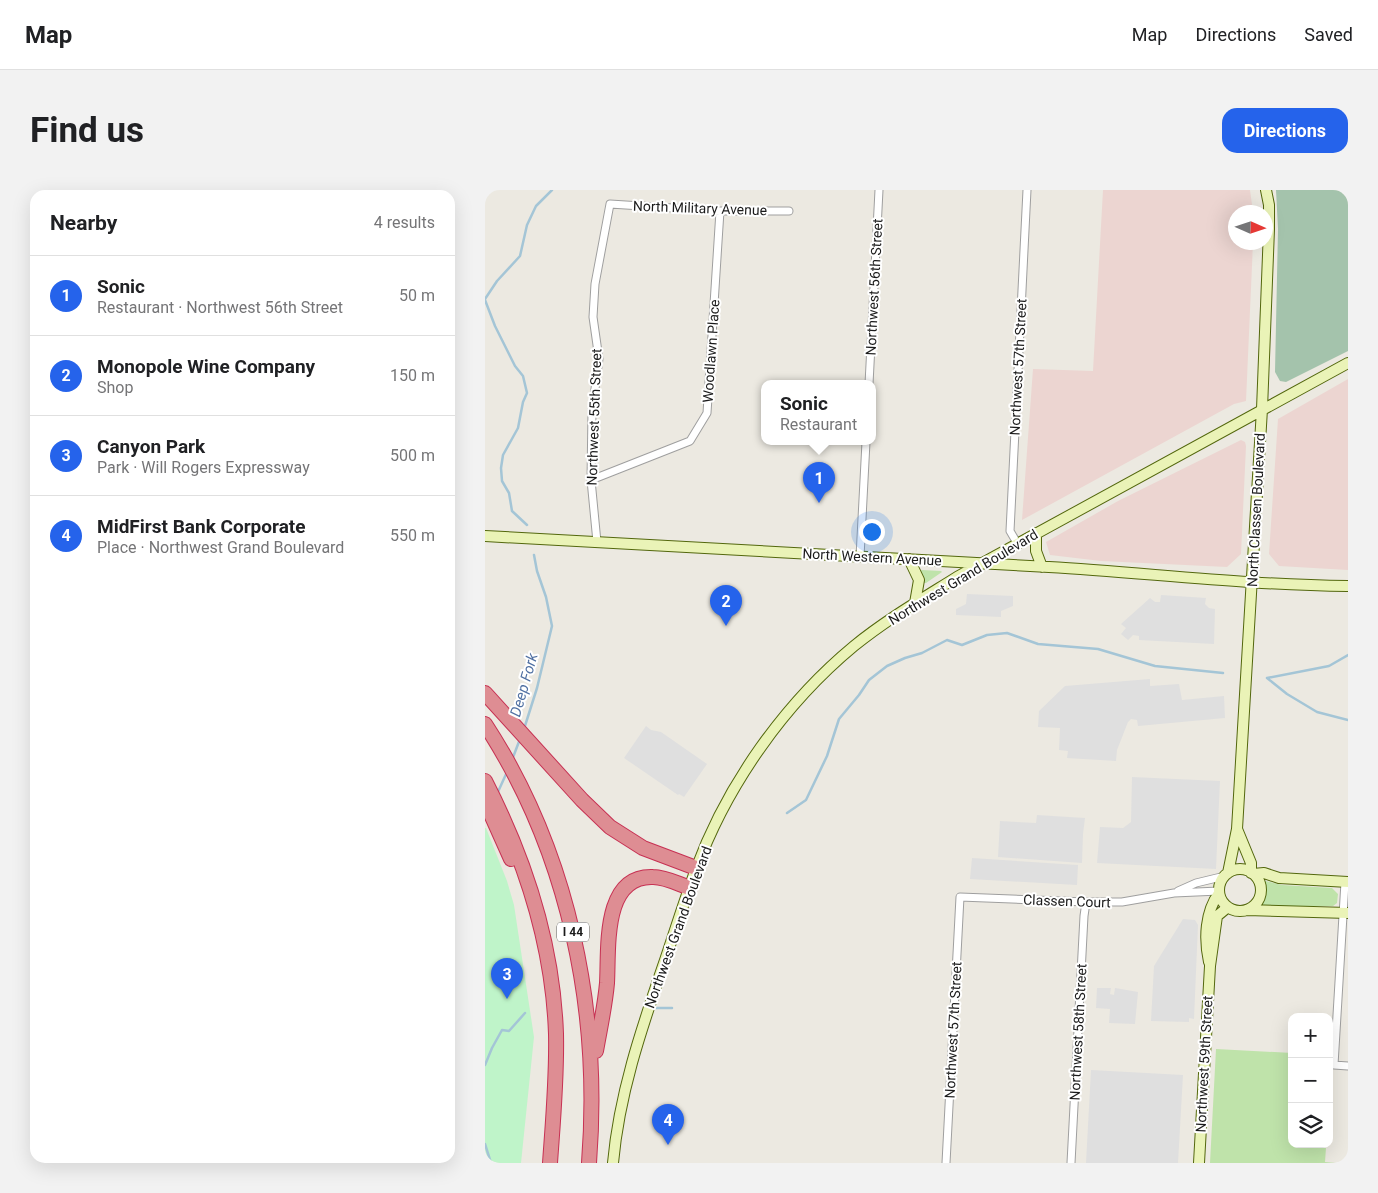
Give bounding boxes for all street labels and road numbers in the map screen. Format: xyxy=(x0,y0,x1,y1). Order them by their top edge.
street label: North Military Avenue xyxy=(633,198,767,218)
street label: Northwest 56th Street xyxy=(862,218,886,356)
street label: Northwest 57th Street xyxy=(1006,298,1030,436)
street label: Woodlawn Place xyxy=(699,299,723,403)
street label: Northwest 55th Street xyxy=(584,348,604,486)
street label: North Classen Boulevard xyxy=(1244,433,1268,587)
street label: Northwest Grand Boulevard xyxy=(885,526,1041,628)
street label: North Western Avenue xyxy=(802,545,942,569)
street label: Northwest Grand Boulevard xyxy=(641,844,715,1010)
street label: Classen Court xyxy=(1023,891,1112,911)
road number: I 44 xyxy=(557,922,589,942)
street label: Northwest 57th Street xyxy=(941,961,965,1099)
street label: Northwest 58th Street xyxy=(1066,963,1090,1101)
street label: Northwest 59th Street xyxy=(1192,995,1216,1133)

